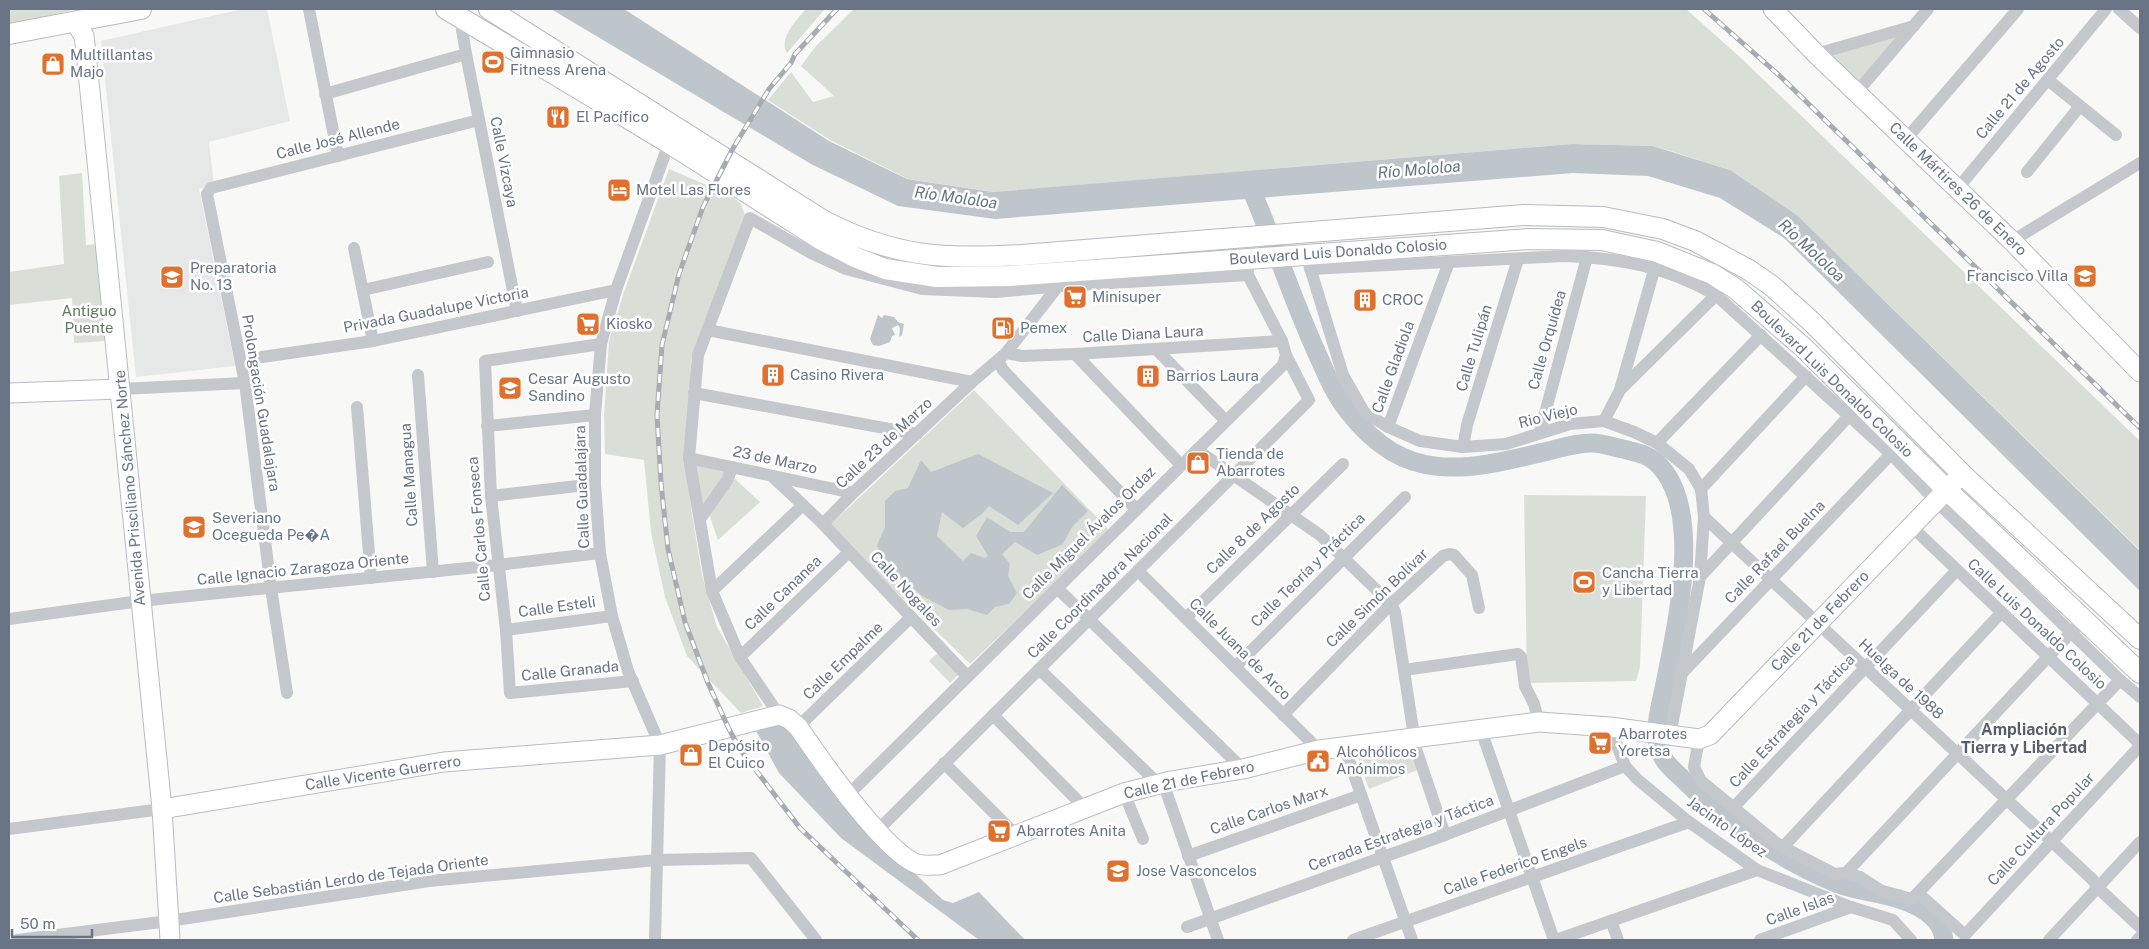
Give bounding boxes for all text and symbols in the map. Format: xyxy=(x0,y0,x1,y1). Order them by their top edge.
street label: Calle 21 de Agosto xyxy=(1972,33,2067,142)
place label: Gimnasio Fitness Arena xyxy=(510,44,606,78)
place label: Multillantas Majo xyxy=(70,46,153,80)
sports icon: Gimnasio Fitness Arena xyxy=(480,49,506,75)
shop icon: Multillantas Majo xyxy=(40,51,66,77)
restaurant icon: El Pacífico xyxy=(545,104,571,130)
place label: El Pacífico xyxy=(576,108,649,125)
street label: Calle José Allende xyxy=(274,115,401,162)
street label: Calle Vizcaya xyxy=(487,115,522,209)
street label: Calle Mártires 26 de Enero xyxy=(1886,118,2031,259)
water label: Río Mololoa xyxy=(1377,156,1461,183)
hotel icon: Motel Las Flores xyxy=(606,177,632,203)
place label: Motel Las Flores xyxy=(636,181,751,198)
water label: Río Mololoa xyxy=(913,182,999,213)
water label: Río Mololoa xyxy=(1775,215,1849,286)
street label: Boulevard Luis Donaldo Colosio xyxy=(1228,235,1448,268)
place label: Preparatoria No. 13 xyxy=(190,259,276,293)
school or university icon: Francisco Villa xyxy=(2072,263,2098,289)
school or university icon: Preparatoria No. 13 xyxy=(159,264,185,290)
place label: Francisco Villa xyxy=(1966,267,2068,284)
street label: Privada Guadalupe Victoria xyxy=(342,283,530,336)
supermarket icon: Minisuper xyxy=(1062,284,1088,310)
building icon: CROC xyxy=(1352,287,1378,313)
place label: Minisuper xyxy=(1092,288,1161,305)
street label: Calle Orquídea xyxy=(1524,288,1569,392)
place label: CROC xyxy=(1382,291,1424,308)
street label: Boulevard Luis Donaldo Colosio xyxy=(1748,297,1917,461)
park label: Antiguo Puente xyxy=(62,302,116,336)
street label: Calle Tulipán xyxy=(1452,302,1495,393)
supermarket icon: Kiosko xyxy=(575,311,601,337)
street label: Prolongación Guadalajara xyxy=(239,313,284,493)
place label: Kiosko xyxy=(606,315,653,332)
fuel station icon: Pemex xyxy=(990,315,1016,341)
street label: Calle Gladiola xyxy=(1368,318,1417,415)
place label: Pemex xyxy=(1020,319,1067,336)
street label: Calle Diana Laura xyxy=(1082,322,1204,345)
building icon: Casino Rivera xyxy=(760,362,786,388)
building icon: Barrios Laura xyxy=(1135,363,1161,389)
place label: Casino Rivera xyxy=(790,366,884,383)
place label: Barrios Laura xyxy=(1166,367,1259,384)
street label: Avenida Prisciliano Sánchez Norte xyxy=(111,369,148,607)
place label: Cesar Augusto Sandino xyxy=(528,370,631,404)
school or university icon: Cesar Augusto Sandino xyxy=(497,375,523,401)
street label: Calle 23 de Marzo xyxy=(832,394,935,491)
street label: Rio Viejo xyxy=(1517,400,1579,431)
street label: Calle Managua xyxy=(396,423,421,527)
street label: Calle Guadalajara xyxy=(571,425,592,549)
street label: 23 de Marzo xyxy=(731,442,819,477)
place label: Tienda de Abarrotes xyxy=(1216,445,1285,479)
shop icon: Tienda de Abarrotes xyxy=(1185,450,1211,476)
street label: Calle Carlos Fonseca xyxy=(464,456,493,602)
street label: Calle Miguel Ávalos Ordaz xyxy=(1019,463,1159,603)
street label: Calle 8 de Agosto xyxy=(1203,480,1303,577)
street label: Calle Rafael Buelna xyxy=(1721,497,1828,607)
place label: Severiano Ocegueda Pe�A xyxy=(212,509,331,543)
street label: Calle Teoría y Práctica xyxy=(1247,509,1368,630)
street label: Calle Coordinadora Nacional xyxy=(1024,510,1176,662)
school or university icon: Severiano Ocegueda Pe�A xyxy=(181,514,207,540)
street label: Calle Simón Bolívar xyxy=(1322,545,1431,651)
street label: Calle Nogales xyxy=(867,548,945,630)
street label: Calle Ignacio Zaragoza Oriente xyxy=(196,549,410,588)
street label: Calle Cananea xyxy=(741,552,824,633)
street label: Calle Luis Donaldo Colosio xyxy=(1964,555,2110,692)
place label: Cancha Tierra y Libertad xyxy=(1602,564,1699,598)
street label: Calle 21 de Febrero xyxy=(1767,567,1872,674)
sports icon: Cancha Tierra y Libertad xyxy=(1571,569,1597,595)
street label: Calle Esteli xyxy=(517,593,597,620)
street label: Calle Juana de Arco xyxy=(1186,594,1295,703)
street label: Calle Empalme xyxy=(799,618,886,703)
street label: Huelga de 1988 xyxy=(1855,635,1947,722)
street label: Calle Estrategia y Táctica xyxy=(1726,651,1858,791)
street label: Calle Granada xyxy=(520,657,620,684)
district label: Ampliación Tierra y Libertad xyxy=(1961,720,2087,757)
place label: Abarrotes Yoretsa xyxy=(1618,725,1687,759)
supermarket icon: Abarrotes Yoretsa xyxy=(1587,730,1613,756)
place label: Depósito El Cuico xyxy=(708,737,770,771)
shop icon: Depósito El Cuico xyxy=(678,742,704,768)
place label: Alcohólicos Anónimos xyxy=(1336,743,1417,777)
public building icon: Alcohólicos Anónimos xyxy=(1305,748,1331,774)
street label: Calle Vicente Guerrero xyxy=(304,752,462,793)
street label: Calle 21 de Febrero xyxy=(1122,757,1256,802)
street label: Calle Cultura Popular xyxy=(1984,768,2098,889)
street label: Calle Carlos Marx xyxy=(1208,781,1330,838)
street label: Cerrada Estrategia y Táctica xyxy=(1306,791,1496,874)
street label: Jacinto López xyxy=(1684,793,1770,860)
supermarket icon: Abarrotes Anita xyxy=(986,818,1012,844)
place label: Abarrotes Anita xyxy=(1016,822,1126,839)
street label: Calle Federico Engels xyxy=(1441,833,1589,898)
street label: Calle Sebastián Lerdo de Tejada Oriente xyxy=(212,851,490,906)
school or university icon: Jose Vasconcelos xyxy=(1105,858,1131,884)
place label: Jose Vasconcelos xyxy=(1136,862,1257,879)
street label: Calle Islas xyxy=(1763,888,1836,929)
scale bar xyxy=(12,906,92,938)
text: 50 m xyxy=(20,915,55,932)

